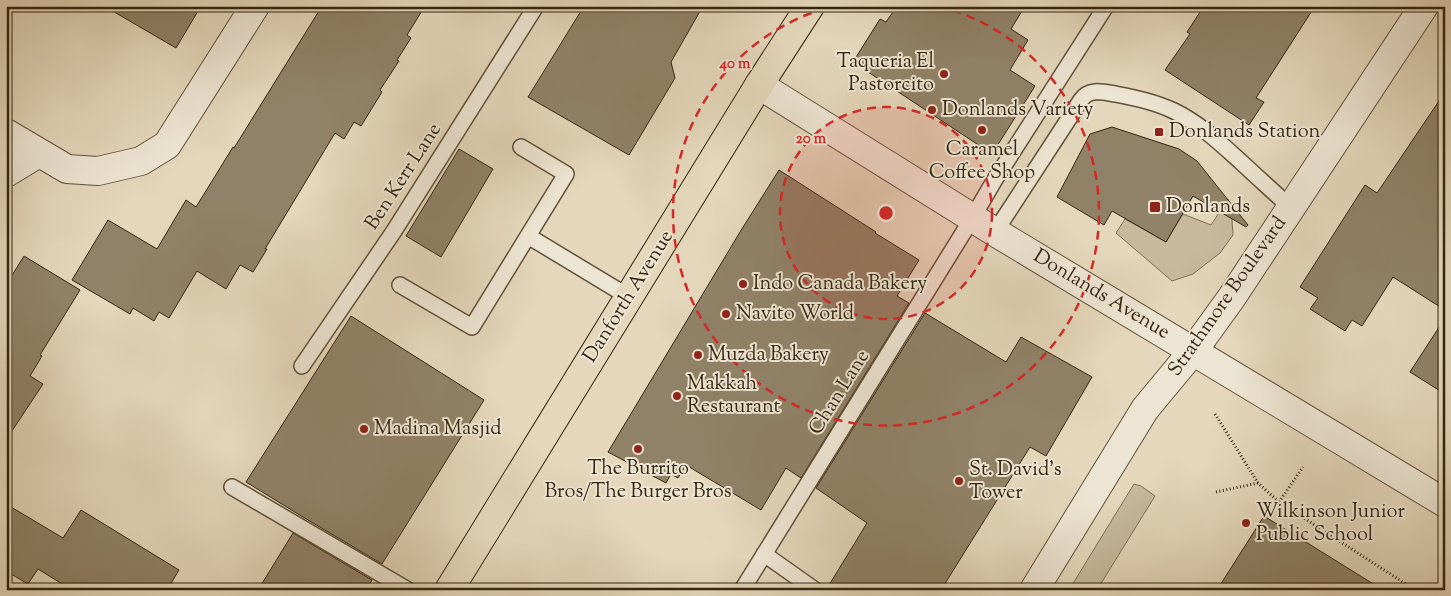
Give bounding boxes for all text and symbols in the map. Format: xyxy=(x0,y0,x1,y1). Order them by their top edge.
place label: Taqueria El Pastorcito xyxy=(837,48,934,100)
text: 40 m xyxy=(719,54,751,75)
marker: Taqueria El Pastorcito xyxy=(938,68,950,80)
place label: Donlands Variety xyxy=(942,96,1093,125)
marker: Donlands Variety xyxy=(926,104,938,116)
street label: Ben Kerr Lane xyxy=(359,118,449,236)
place label: Donlands Station xyxy=(1169,118,1321,147)
marker: Caramel Coffee Shop xyxy=(976,124,988,136)
marker: Donlands Station xyxy=(1153,126,1165,138)
text: 20 m xyxy=(796,129,827,150)
place label: Caramel Coffee Shop xyxy=(929,136,1035,188)
place label: Donlands xyxy=(1166,193,1250,222)
marker: Donlands xyxy=(1148,200,1162,214)
centre of rings xyxy=(877,204,895,222)
street label: Strathmore Boulevard xyxy=(1162,211,1294,383)
street label: Danforth Avenue xyxy=(577,225,681,369)
street label: Donlands Avenue xyxy=(1027,243,1175,347)
place label: Indo Canada Bakery xyxy=(753,270,927,299)
marker: Indo Canada Bakery xyxy=(737,278,749,290)
place label: Navito World xyxy=(736,300,854,329)
marker: Navito World xyxy=(720,308,732,320)
place label: Muzda Bakery xyxy=(708,341,829,370)
street label: Chan Lane xyxy=(802,345,878,441)
marker: Muzda Bakery xyxy=(692,349,704,361)
place label: Makkah Restaurant xyxy=(687,370,781,422)
marker: Makkah Restaurant xyxy=(671,390,683,402)
place label: Madina Masjid xyxy=(374,415,502,444)
marker: Madina Masjid xyxy=(358,423,370,435)
marker: The Burrito Bros/The Burger Bros xyxy=(632,443,644,455)
place label: The Burrito Bros/The Burger Bros xyxy=(544,455,732,507)
place label: St. David's Tower xyxy=(969,456,1062,508)
marker: St. David's Tower xyxy=(953,475,965,487)
place label: Wilkinson Junior Public School xyxy=(1256,498,1405,550)
marker: Wilkinson Junior Public School xyxy=(1240,517,1252,529)

